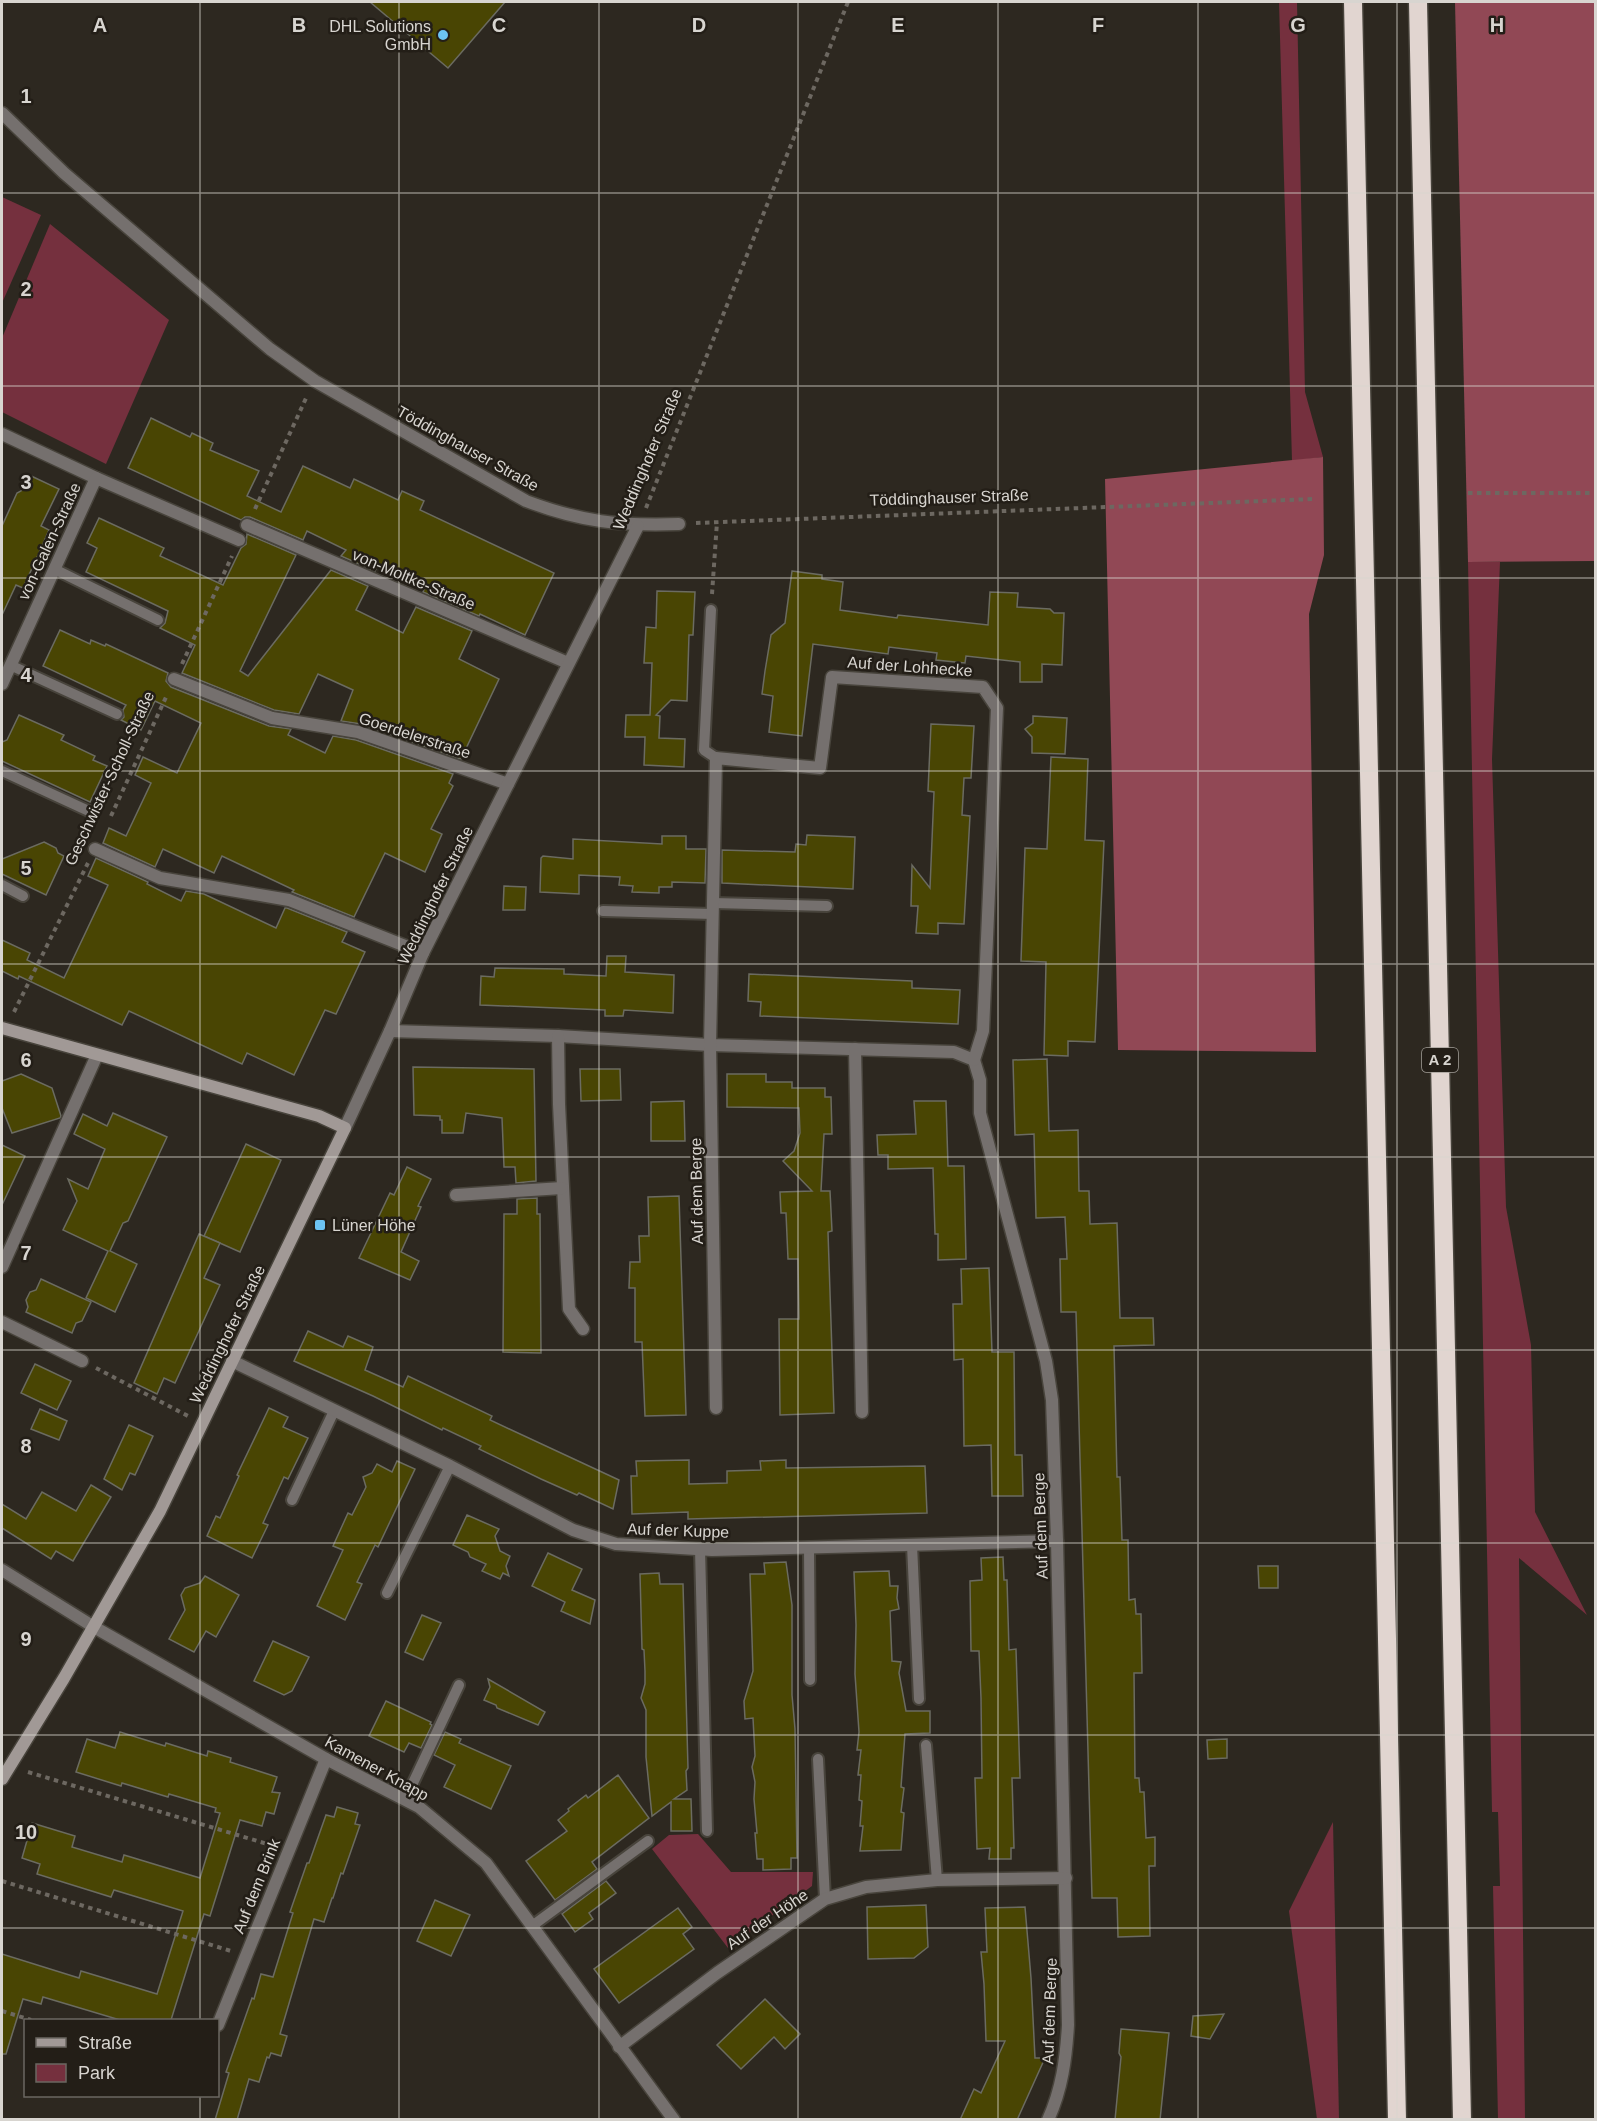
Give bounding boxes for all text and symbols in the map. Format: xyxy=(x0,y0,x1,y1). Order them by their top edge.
text: A xyxy=(93,14,107,36)
text: B xyxy=(292,14,306,36)
text: C xyxy=(492,14,506,36)
text: D xyxy=(692,14,706,36)
text: E xyxy=(891,14,905,36)
text: F xyxy=(1092,14,1104,36)
text: G xyxy=(1290,14,1306,36)
text: H xyxy=(1490,14,1504,36)
place label: DHL Solutions GmbH xyxy=(329,18,431,53)
marker: DHL Solutions GmbH xyxy=(436,28,450,42)
text: 1 xyxy=(20,85,32,107)
text: 2 xyxy=(20,278,32,300)
street label: Weddinghofer Straße xyxy=(610,386,685,532)
street label: Töddinghauser Straße xyxy=(394,402,542,495)
text: 3 xyxy=(20,471,32,493)
street label: von-Galen-Straße xyxy=(15,480,84,602)
street label: Töddinghauser Straße xyxy=(869,486,1029,509)
street label: von-Moltke-Straße xyxy=(350,546,478,613)
street label: Auf der Lohhecke xyxy=(847,654,973,679)
text: 4 xyxy=(20,664,32,686)
street label: Geschwister-Scholl-Straße xyxy=(62,688,157,868)
street label: Goerdelerstraße xyxy=(357,709,473,762)
street label: Weddinghofer Straße xyxy=(395,823,476,967)
text: 5 xyxy=(20,857,32,879)
road number: A 2 xyxy=(1422,1048,1458,1072)
text: 6 xyxy=(20,1049,32,1071)
street label: Auf dem Berge xyxy=(687,1137,706,1244)
place label: Lüner Höhe xyxy=(332,1217,416,1234)
marker: Lüner Höhe xyxy=(313,1218,327,1232)
text: 7 xyxy=(20,1242,32,1264)
street label: Weddinghofer Straße xyxy=(187,1262,268,1406)
text: 8 xyxy=(20,1435,32,1457)
street label: Auf dem Berge xyxy=(1030,1472,1051,1580)
street label: Auf der Kuppe xyxy=(627,1520,729,1541)
text: 9 xyxy=(20,1628,32,1650)
street label: Kamener Knapp xyxy=(322,1733,432,1804)
text: 10 xyxy=(15,1821,37,1843)
street label: Auf dem Brink xyxy=(230,1835,284,1936)
street label: Auf der Höhe xyxy=(723,1886,811,1953)
street label: Auf dem Berge xyxy=(1039,1957,1060,2065)
legend xyxy=(24,2019,219,2097)
text: Straße xyxy=(78,2033,132,2053)
text: Park xyxy=(78,2063,116,2083)

